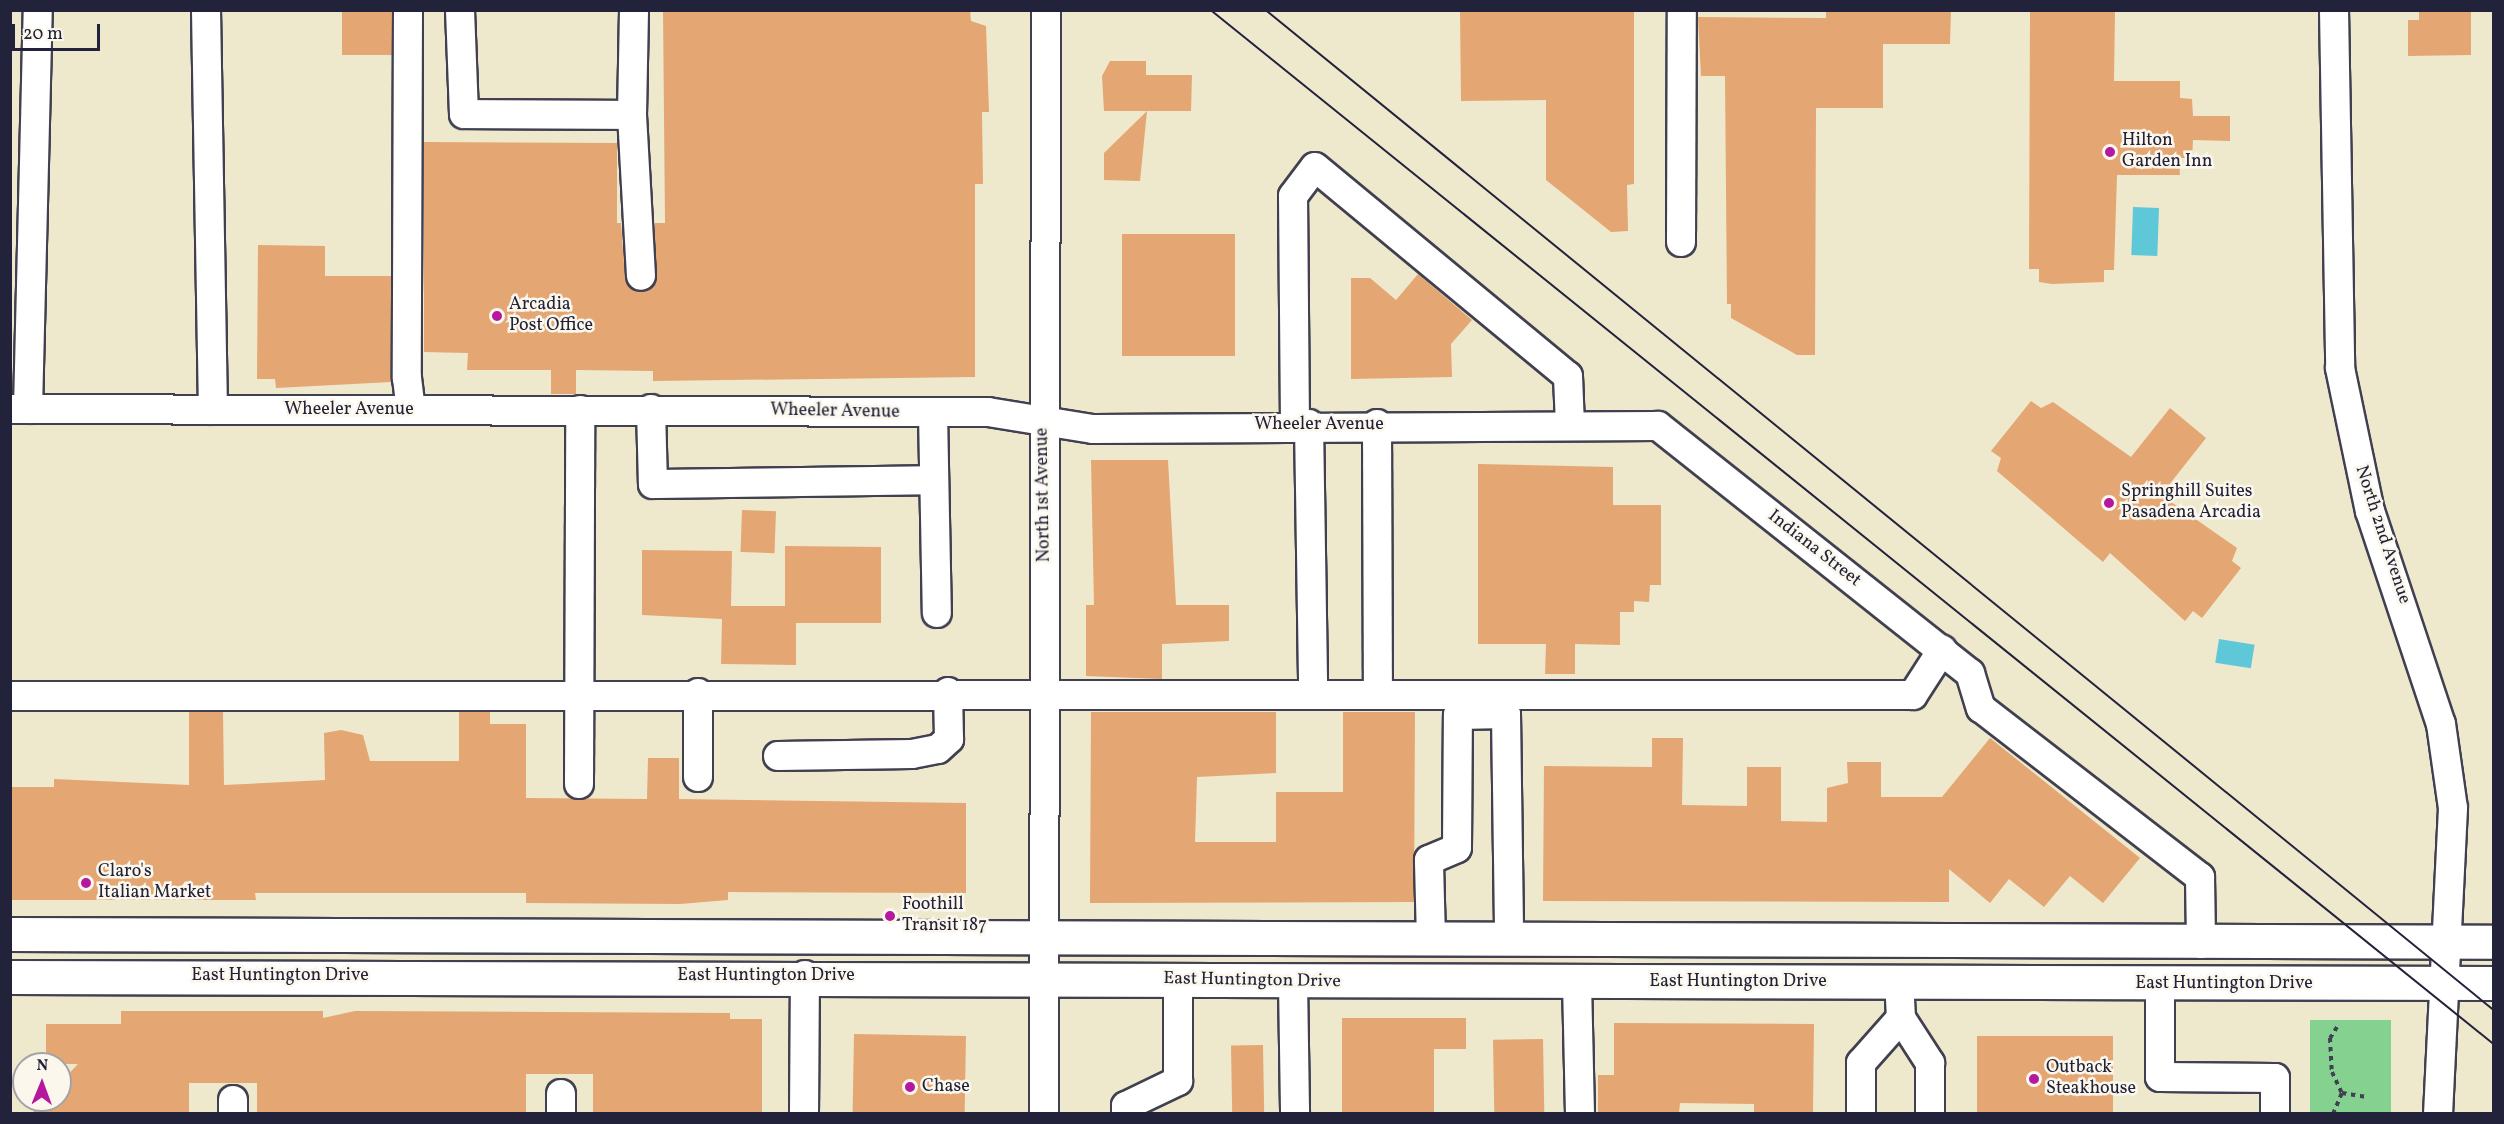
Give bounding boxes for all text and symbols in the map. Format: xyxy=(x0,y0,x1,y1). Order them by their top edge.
scale bar xyxy=(15,12,104,50)
text: 20 m xyxy=(23,22,63,47)
place label: Hilton Garden Inn xyxy=(2122,131,2213,174)
marker: Hilton Garden Inn xyxy=(2103,145,2117,159)
place label: Arcadia Post Office xyxy=(509,295,593,338)
marker: Arcadia Post Office xyxy=(490,309,504,323)
street label: Wheeler Avenue xyxy=(284,399,414,421)
street label: Wheeler Avenue xyxy=(770,400,900,424)
street label: Wheeler Avenue xyxy=(1254,414,1384,436)
street label: North 1st Avenue xyxy=(1032,428,1056,562)
street label: North 2nd Avenue xyxy=(2349,463,2415,607)
place label: Springhill Suites Pasadena Arcadia xyxy=(2121,482,2261,524)
marker: Springhill Suites Pasadena Arcadia xyxy=(2102,496,2116,510)
street label: Indiana Street xyxy=(1763,506,1865,592)
place label: Claro's Italian Market xyxy=(98,862,211,904)
marker: Claro's Italian Market xyxy=(79,876,93,890)
place label: Foothill Transit 187 xyxy=(902,895,987,938)
marker: Foothill Transit 187 xyxy=(883,909,897,923)
street label: East Huntington Drive xyxy=(191,965,369,987)
street label: East Huntington Drive xyxy=(677,965,855,987)
street label: East Huntington Drive xyxy=(1163,969,1341,993)
street label: East Huntington Drive xyxy=(1649,971,1827,993)
street label: East Huntington Drive xyxy=(2135,973,2313,995)
north arrow xyxy=(12,1052,72,1112)
text: N xyxy=(36,1055,48,1077)
place label: Outback Steakhouse xyxy=(2046,1058,2136,1100)
marker: Outback Steakhouse xyxy=(2027,1072,2041,1086)
place label: Chase xyxy=(922,1076,970,1098)
marker: Chase xyxy=(903,1080,917,1094)

